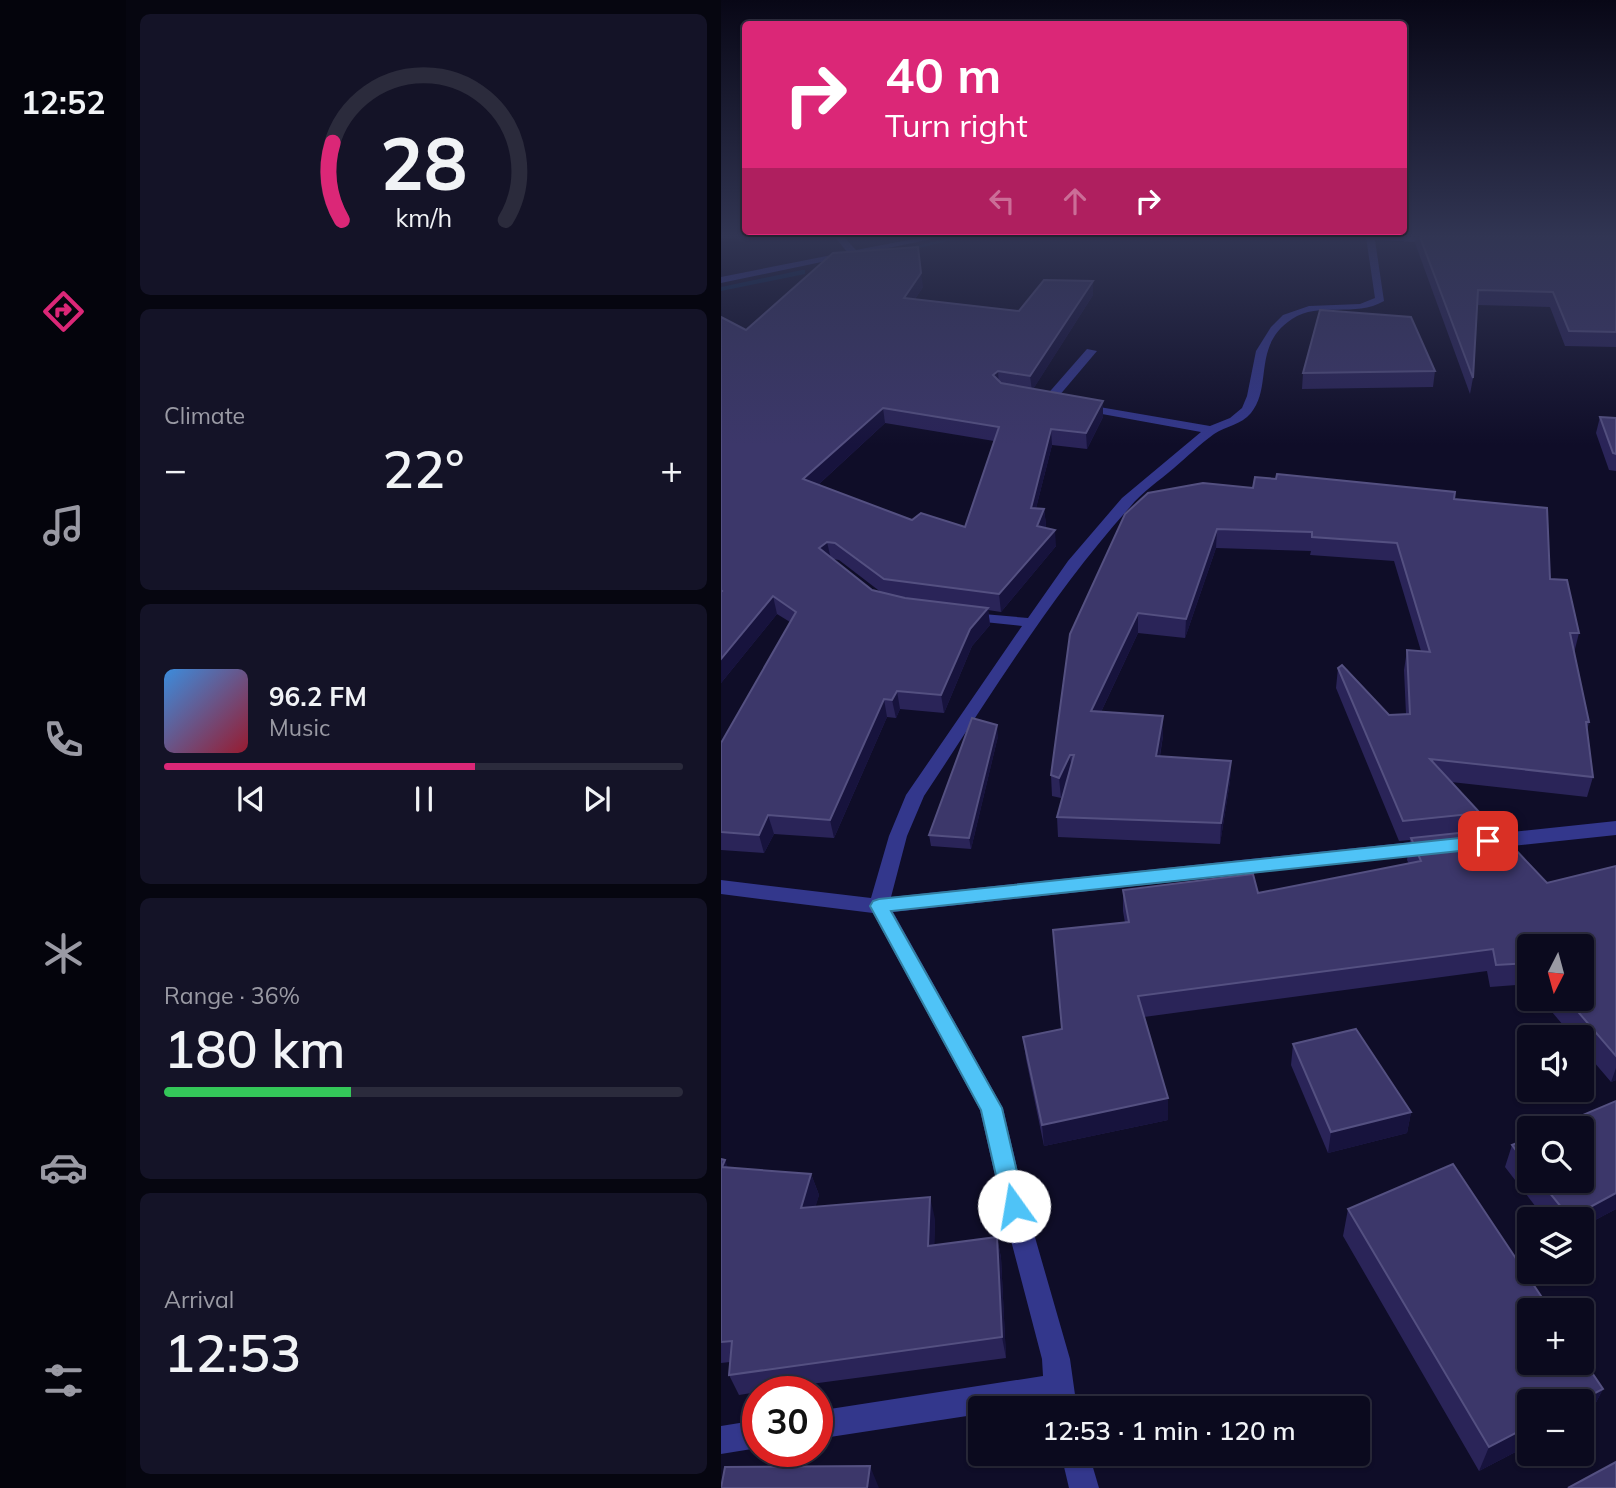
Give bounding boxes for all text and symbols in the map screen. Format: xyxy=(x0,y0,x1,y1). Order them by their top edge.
text: 40 m xyxy=(885,44,1001,105)
icon: right xyxy=(770,49,861,140)
text: 12:52 xyxy=(21,82,105,122)
text: Turn right xyxy=(885,105,1028,145)
text: 28 xyxy=(380,118,467,209)
icon: left xyxy=(983,182,1021,220)
icon: ahead xyxy=(1056,182,1094,220)
icon: right xyxy=(1129,182,1167,220)
text: km/h xyxy=(395,202,452,233)
icon: directions xyxy=(39,287,88,336)
text: Climate xyxy=(164,401,245,430)
text: 22° xyxy=(383,436,464,501)
text: − xyxy=(164,445,187,493)
text: + xyxy=(660,445,683,493)
icon: music xyxy=(39,501,88,550)
text: 96.2 FM xyxy=(269,680,367,713)
text: Music xyxy=(269,713,330,742)
icon: phone xyxy=(39,715,88,764)
icon: previous xyxy=(232,780,270,818)
icon: pause xyxy=(405,780,443,818)
icon: next xyxy=(578,780,616,818)
pin xyxy=(1458,811,1518,871)
icon: arrive xyxy=(1469,822,1507,860)
icon: climate xyxy=(39,929,88,978)
north arrow xyxy=(1517,934,1594,1012)
map controls xyxy=(1517,934,1594,1466)
text: Range · 36% xyxy=(164,981,300,1010)
text: 180 km xyxy=(164,1016,345,1081)
button: sound xyxy=(1517,1025,1594,1102)
button: search xyxy=(1517,1116,1594,1193)
icon: car xyxy=(39,1143,88,1192)
position arrow xyxy=(977,1169,1051,1243)
button: layers xyxy=(1517,1207,1594,1284)
text: Arrival xyxy=(164,1285,234,1314)
button: + xyxy=(1517,1298,1594,1375)
text: 12:53 xyxy=(164,1320,301,1385)
icon: filters xyxy=(39,1356,88,1405)
speed limit sign: 30 xyxy=(742,1376,833,1467)
button: − xyxy=(1517,1389,1594,1466)
text: 12:53 · 1 min · 120 m xyxy=(1042,1414,1296,1447)

